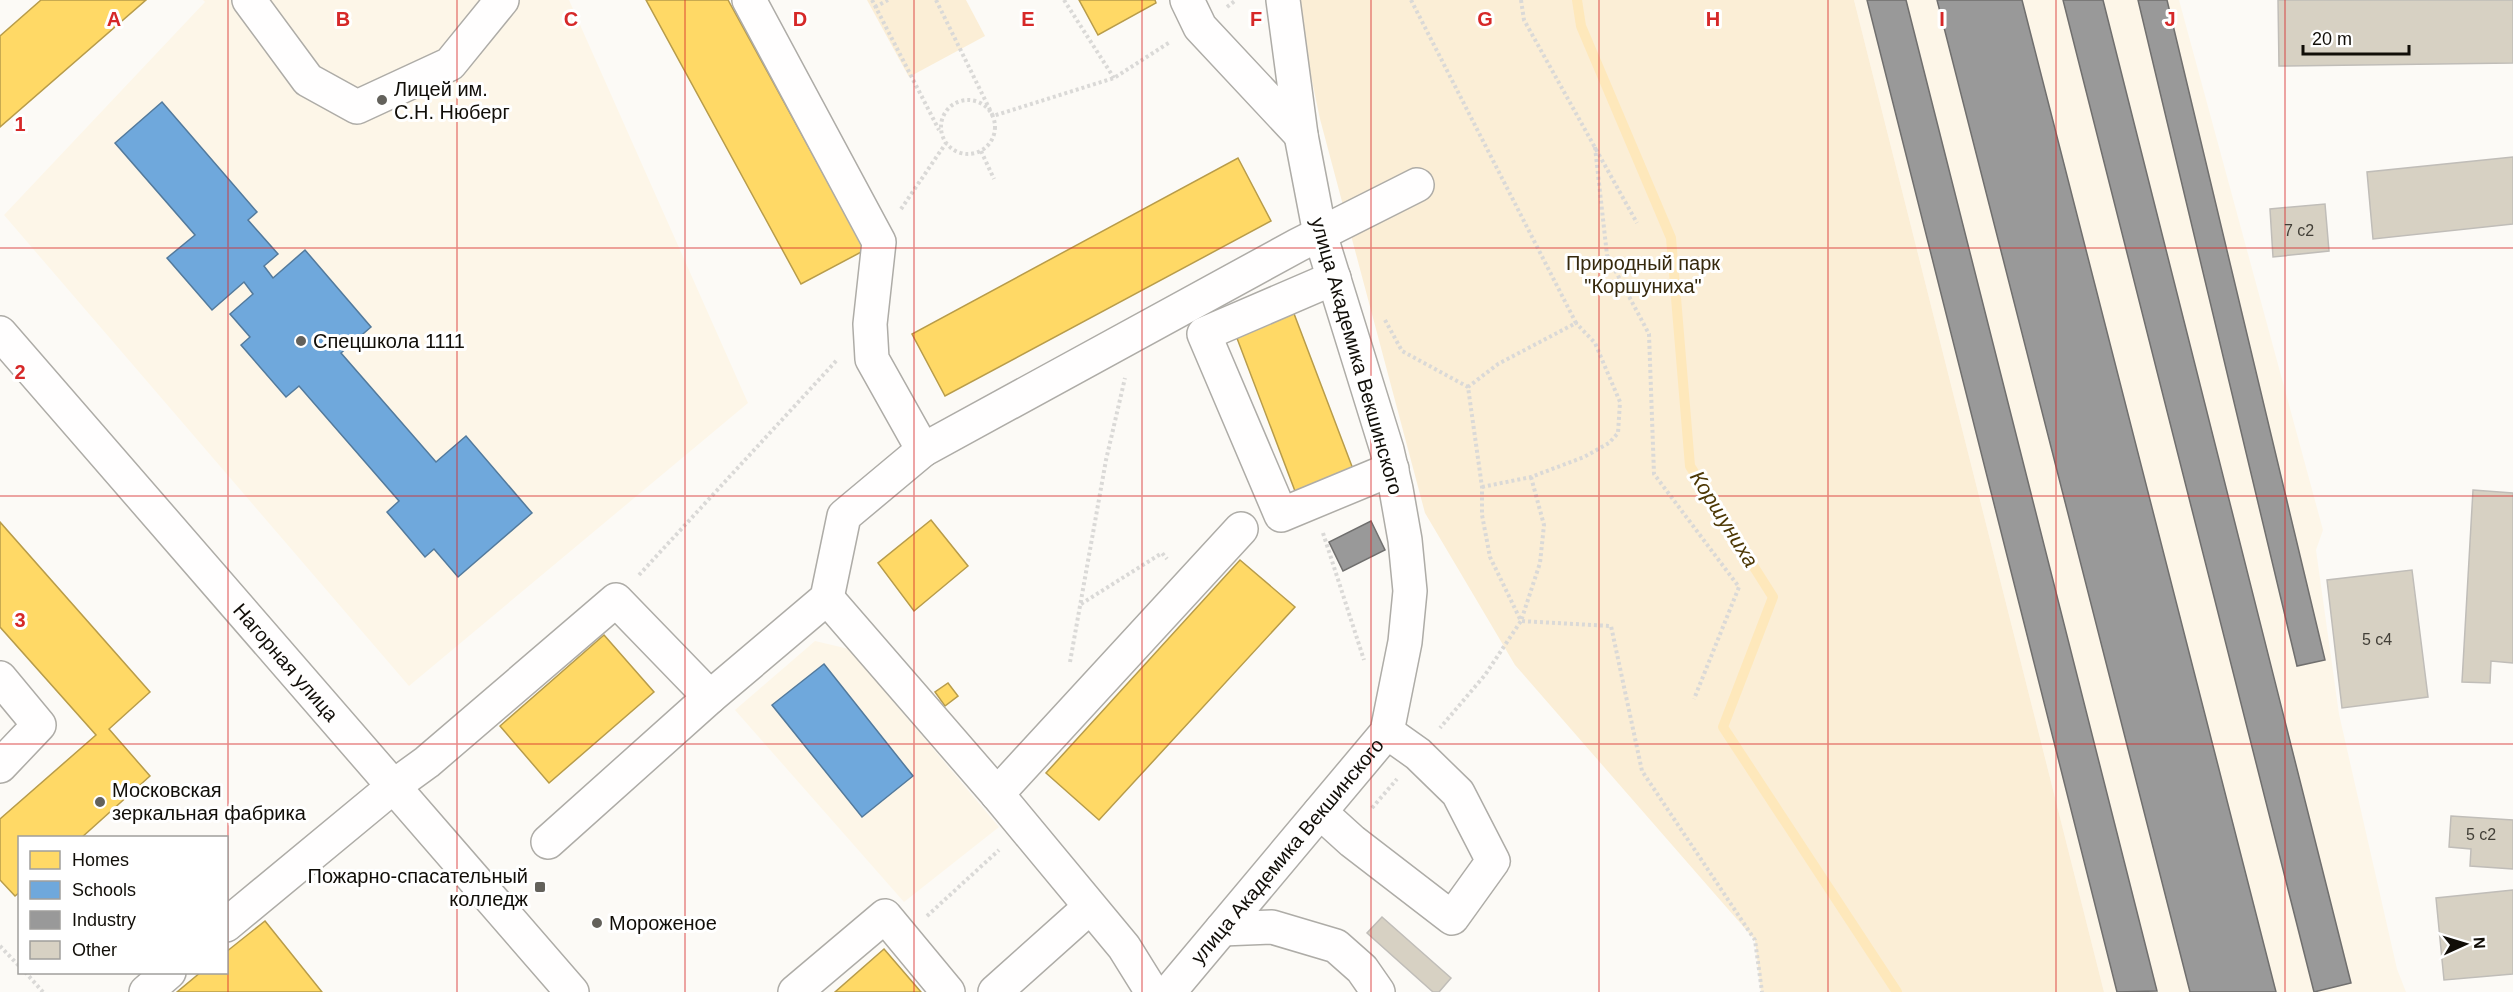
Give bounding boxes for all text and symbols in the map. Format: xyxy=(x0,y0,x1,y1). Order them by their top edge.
text: A xyxy=(107,8,121,30)
text: B xyxy=(336,8,350,30)
text: C xyxy=(564,8,578,30)
text: D xyxy=(793,8,807,30)
text: E xyxy=(1021,8,1035,30)
text: F xyxy=(1250,8,1262,30)
text: G xyxy=(1477,8,1493,30)
text: H xyxy=(1706,8,1720,30)
text: I xyxy=(1939,8,1945,30)
text: J xyxy=(2164,8,2176,30)
scale bar xyxy=(2303,18,2410,56)
text: 20 m xyxy=(2312,29,2352,49)
place label: Лицей им. С.Н. Нюберг xyxy=(394,78,510,123)
marker: Лицей им. С.Н. Нюберг xyxy=(375,93,389,107)
text: 1 xyxy=(14,113,26,135)
street label: улица Академика Векшинского xyxy=(1307,215,1407,497)
house number: 7 с2 xyxy=(2284,222,2314,239)
park label: Природный парк "Коршуниха" xyxy=(1566,252,1720,297)
place label: Спецшкола 1111 xyxy=(313,330,465,352)
marker: Спецшкола 1111 xyxy=(294,334,308,348)
text: 2 xyxy=(14,361,26,383)
water label: Коршуниха xyxy=(1686,466,1763,571)
street label: Нагорная улица xyxy=(229,599,343,726)
text: 3 xyxy=(14,609,26,631)
house number: 5 с4 xyxy=(2362,631,2392,648)
street label: улица Академика Векшинского xyxy=(1186,734,1388,968)
place label: Московская зеркальная фабрика xyxy=(112,779,307,824)
marker: Московская зеркальная фабрика xyxy=(93,795,107,809)
house number: 5 с2 xyxy=(2466,826,2496,843)
legend xyxy=(18,836,228,974)
text: Homes xyxy=(72,850,129,870)
place label: Пожарно-спасательный колледж xyxy=(308,865,529,910)
text: Schools xyxy=(72,880,136,900)
marker: Пожарно-спасательный колледж xyxy=(533,880,547,894)
text: Industry xyxy=(72,910,136,930)
place label: Мороженое xyxy=(609,912,717,934)
north arrow xyxy=(2435,914,2495,974)
marker: Мороженое xyxy=(590,916,604,930)
text: N xyxy=(2471,937,2488,949)
text: Other xyxy=(72,940,117,960)

